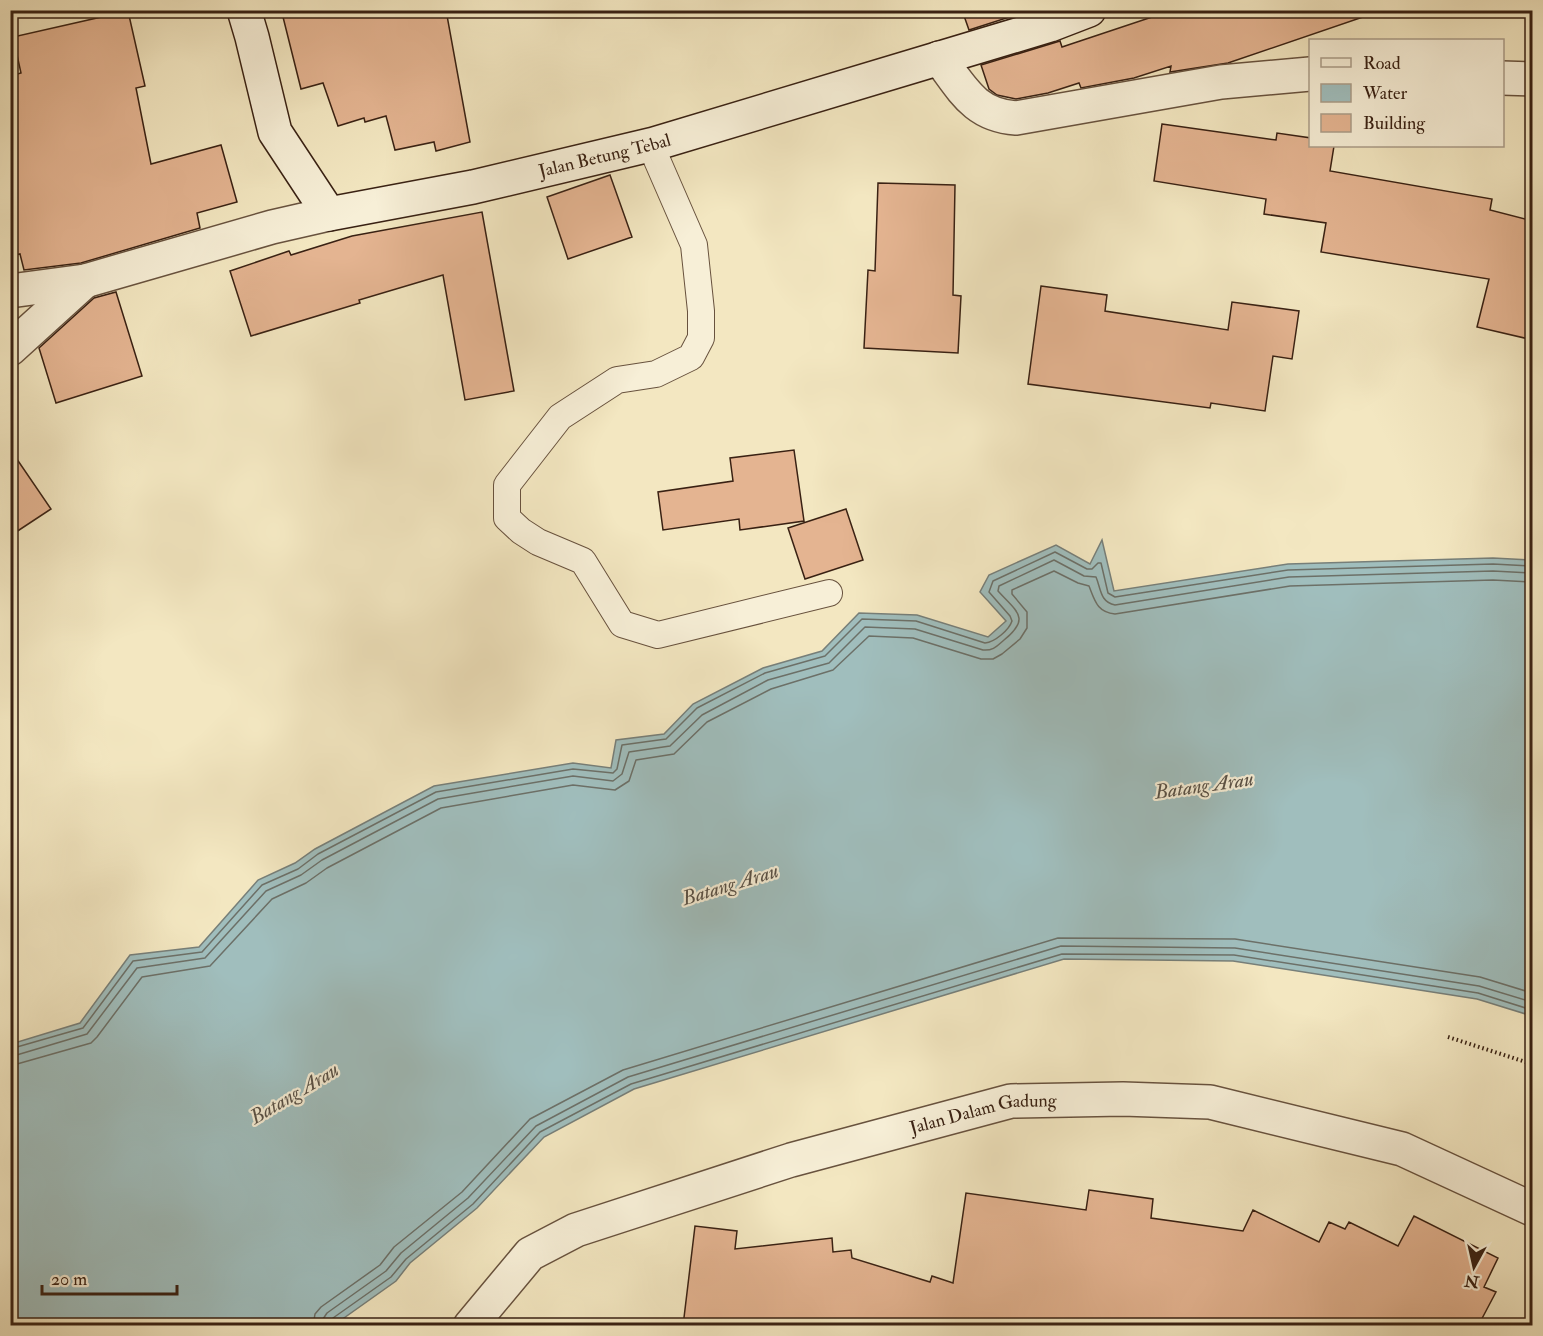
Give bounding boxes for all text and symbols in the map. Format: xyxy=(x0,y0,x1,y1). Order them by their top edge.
legend xyxy=(1309,39,1504,147)
text: Road xyxy=(1363,52,1401,75)
text: Water xyxy=(1362,82,1407,105)
text: Building xyxy=(1363,112,1426,135)
street label: Jalan Betung Tebal xyxy=(535,128,674,183)
water label: Batang Arau xyxy=(1152,766,1255,805)
water label: Batang Arau xyxy=(678,858,781,911)
water label: Batang Arau xyxy=(244,1057,343,1130)
street label: Jalan Dalam Gadung xyxy=(906,1089,1058,1140)
north arrow xyxy=(1444,1237,1504,1297)
scale bar xyxy=(42,1258,177,1296)
text: 20 m xyxy=(51,1268,87,1291)
text: N xyxy=(1463,1270,1482,1292)

